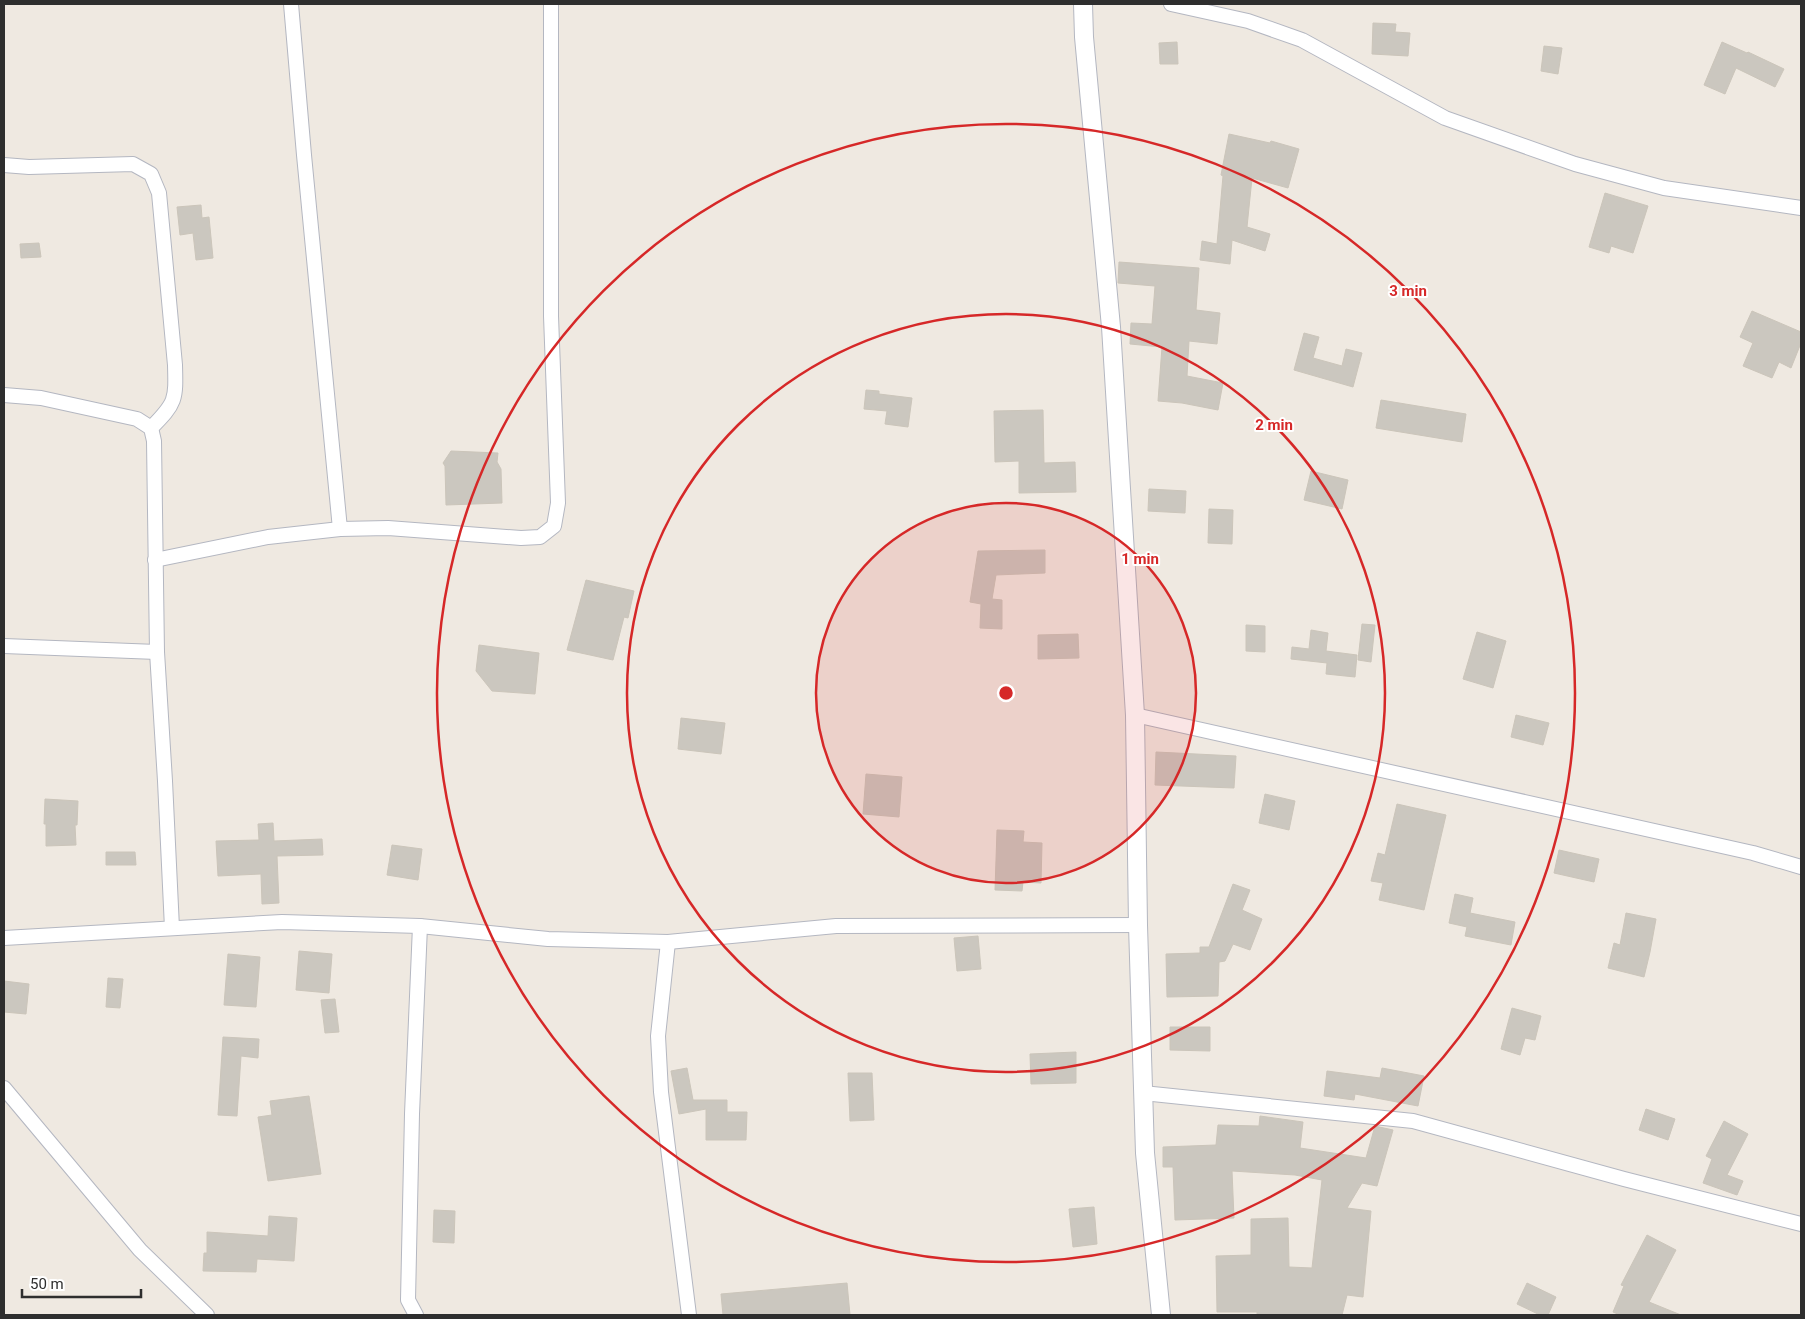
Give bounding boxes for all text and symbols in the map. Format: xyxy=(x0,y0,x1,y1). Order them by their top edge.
text: 3 min xyxy=(1389,282,1427,300)
text: 2 min xyxy=(1255,416,1293,434)
text: 1 min xyxy=(1121,550,1159,568)
centre of rings xyxy=(997,684,1015,702)
scale bar xyxy=(22,1266,141,1298)
text: 50 m xyxy=(30,1275,64,1293)

